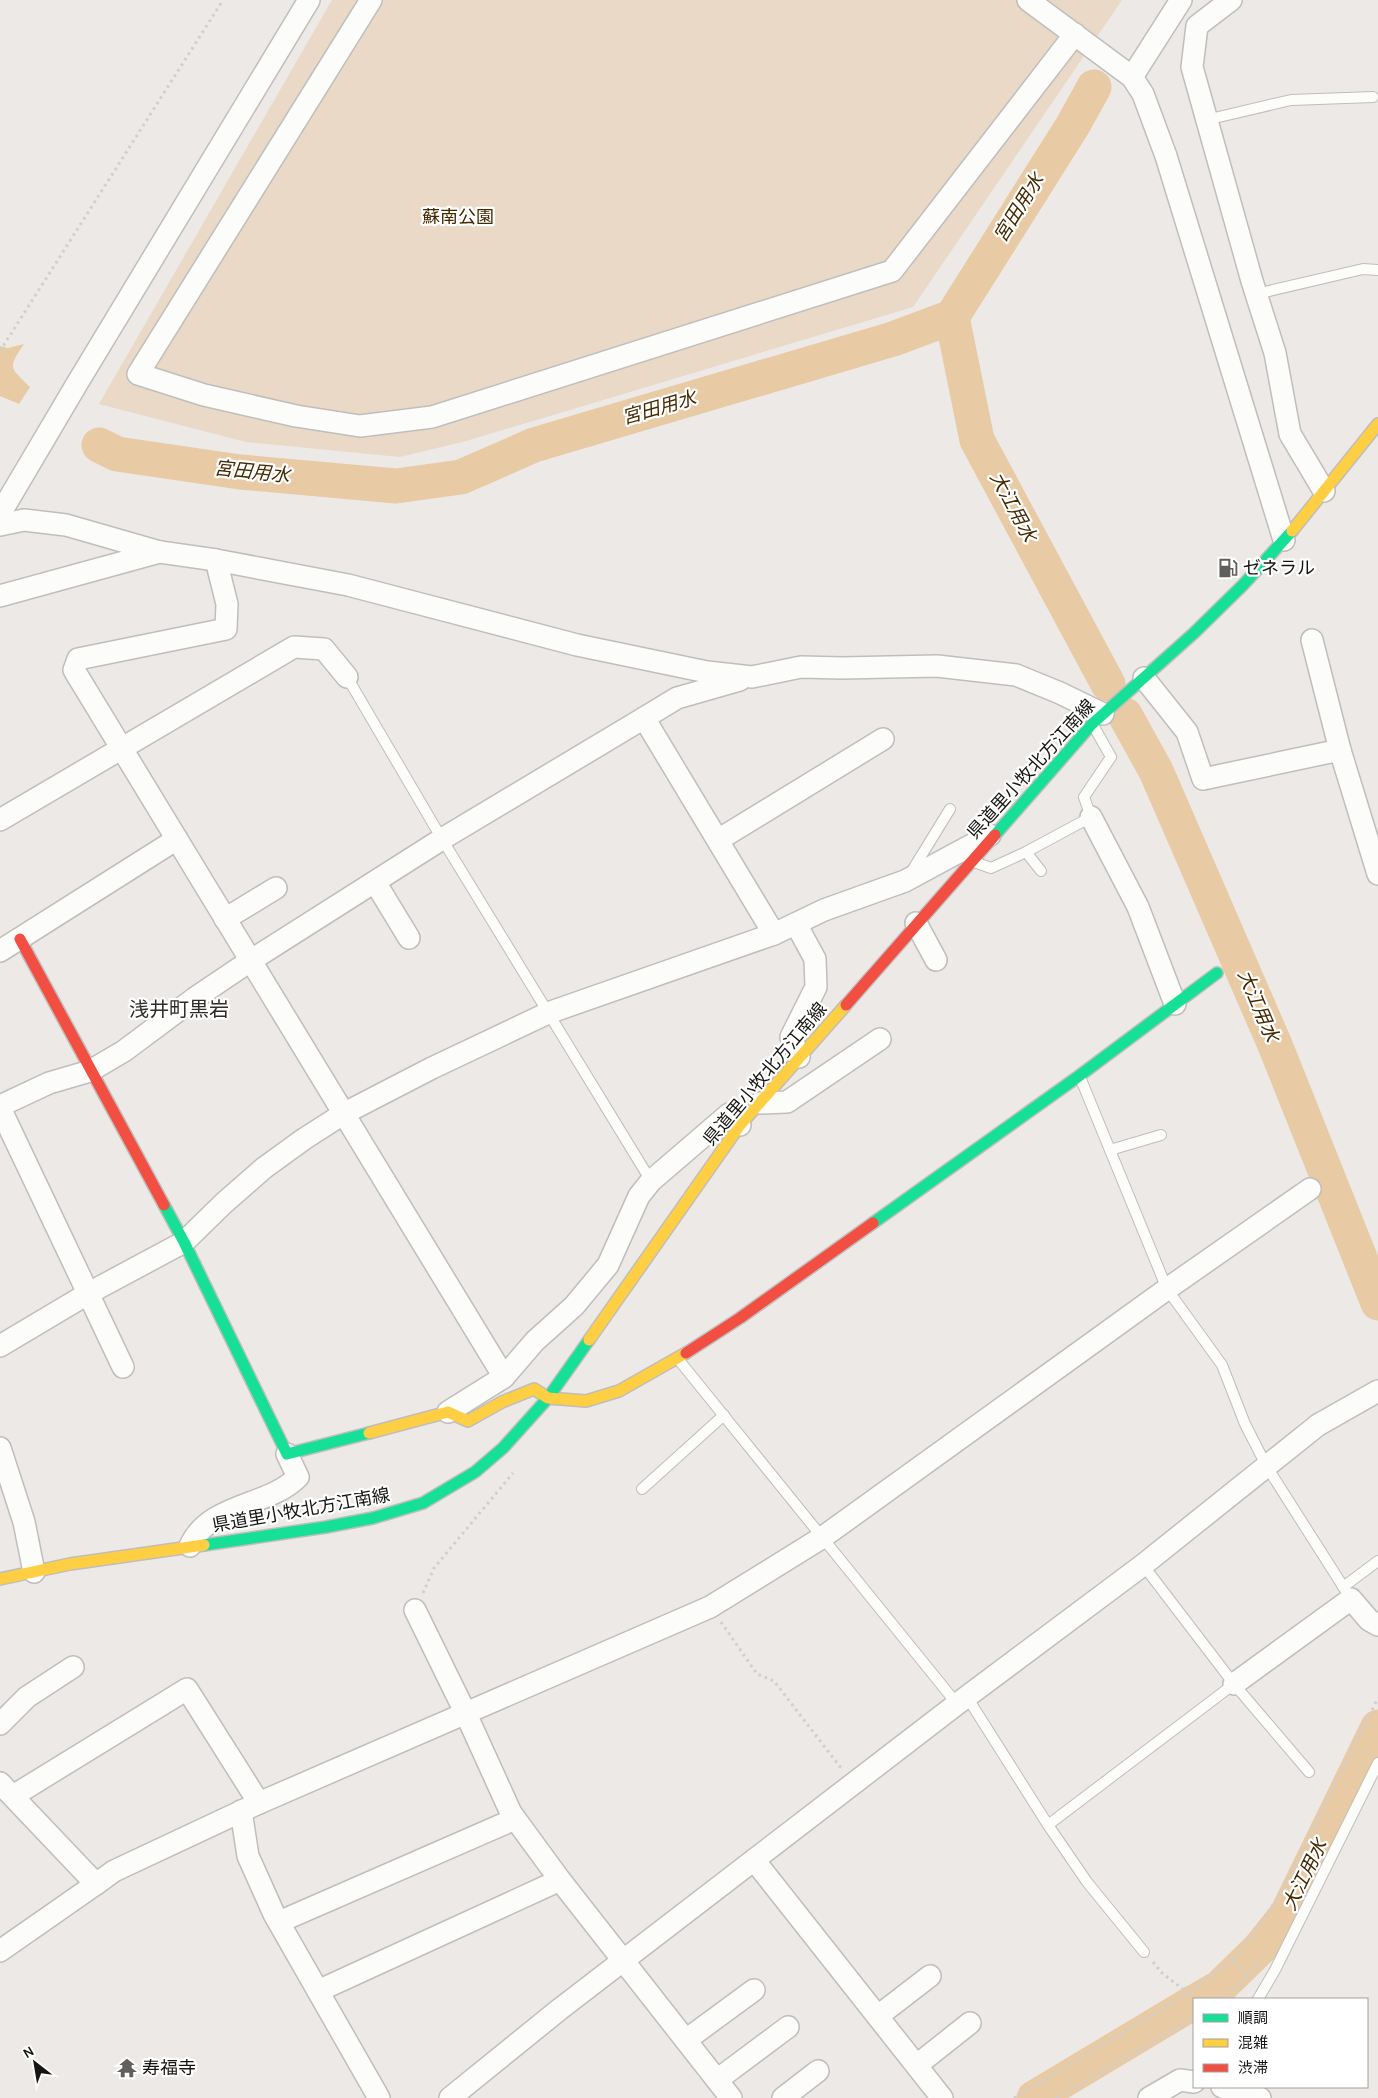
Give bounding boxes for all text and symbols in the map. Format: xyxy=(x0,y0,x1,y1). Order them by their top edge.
water label: 宮田用水 xyxy=(990,168,1050,246)
park label: 蘇南公園 xyxy=(422,206,494,228)
water label: 宮田用水 xyxy=(619,386,700,429)
water label: 宮田用水 xyxy=(213,457,293,487)
water label: 大江用水 xyxy=(985,468,1041,547)
fuel station icon: ゼネラル xyxy=(1217,557,1239,579)
place label: ゼネラル xyxy=(1243,557,1315,579)
street label: 県道里小牧北方江南線 xyxy=(963,695,1099,843)
water label: 大江用水 xyxy=(1233,967,1284,1047)
district label: 浅井町黒岩 xyxy=(129,998,229,1021)
street label: 県道里小牧北方江南線 xyxy=(699,998,831,1150)
street label: 県道里小牧北方江南線 xyxy=(210,1484,392,1536)
water label: 大江用水 xyxy=(1278,1834,1332,1914)
legend xyxy=(1193,1998,1368,2088)
text: 順調 xyxy=(1238,2009,1268,2027)
text: 混雑 xyxy=(1238,2034,1268,2052)
north arrow xyxy=(10,2038,60,2088)
text: N xyxy=(20,2042,37,2062)
temple icon: 寿福寺 xyxy=(116,2057,138,2079)
place label: 寿福寺 xyxy=(142,2057,196,2079)
text: 渋滞 xyxy=(1238,2059,1268,2077)

